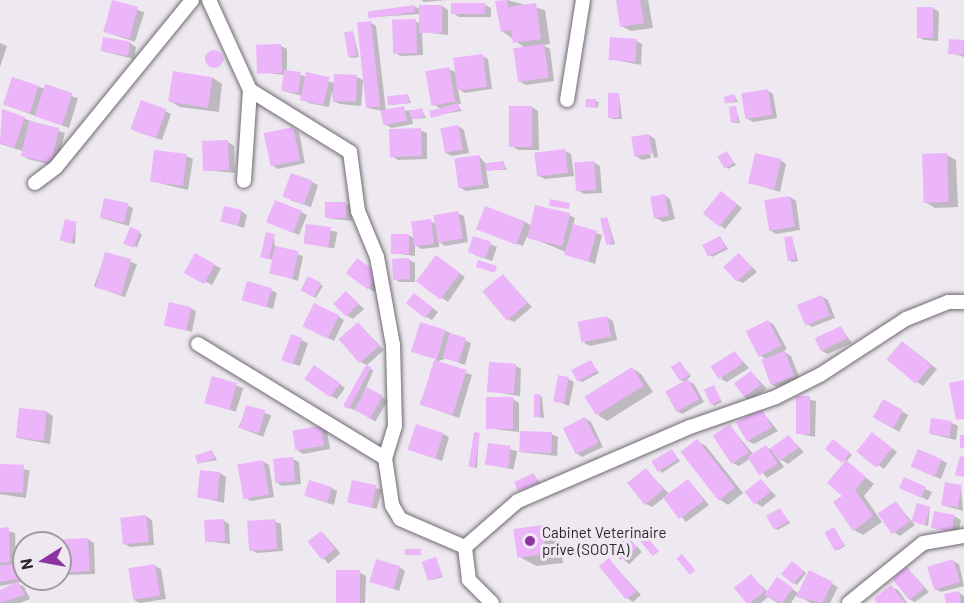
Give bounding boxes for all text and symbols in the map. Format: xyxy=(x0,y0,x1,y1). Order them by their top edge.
place label: Cabinet Veterinaire prive (SOOTA) xyxy=(542,523,666,558)
north arrow xyxy=(12,531,72,591)
marker: Cabinet Veterinaire prive (SOOTA) xyxy=(523,534,537,548)
text: N xyxy=(15,557,36,571)

